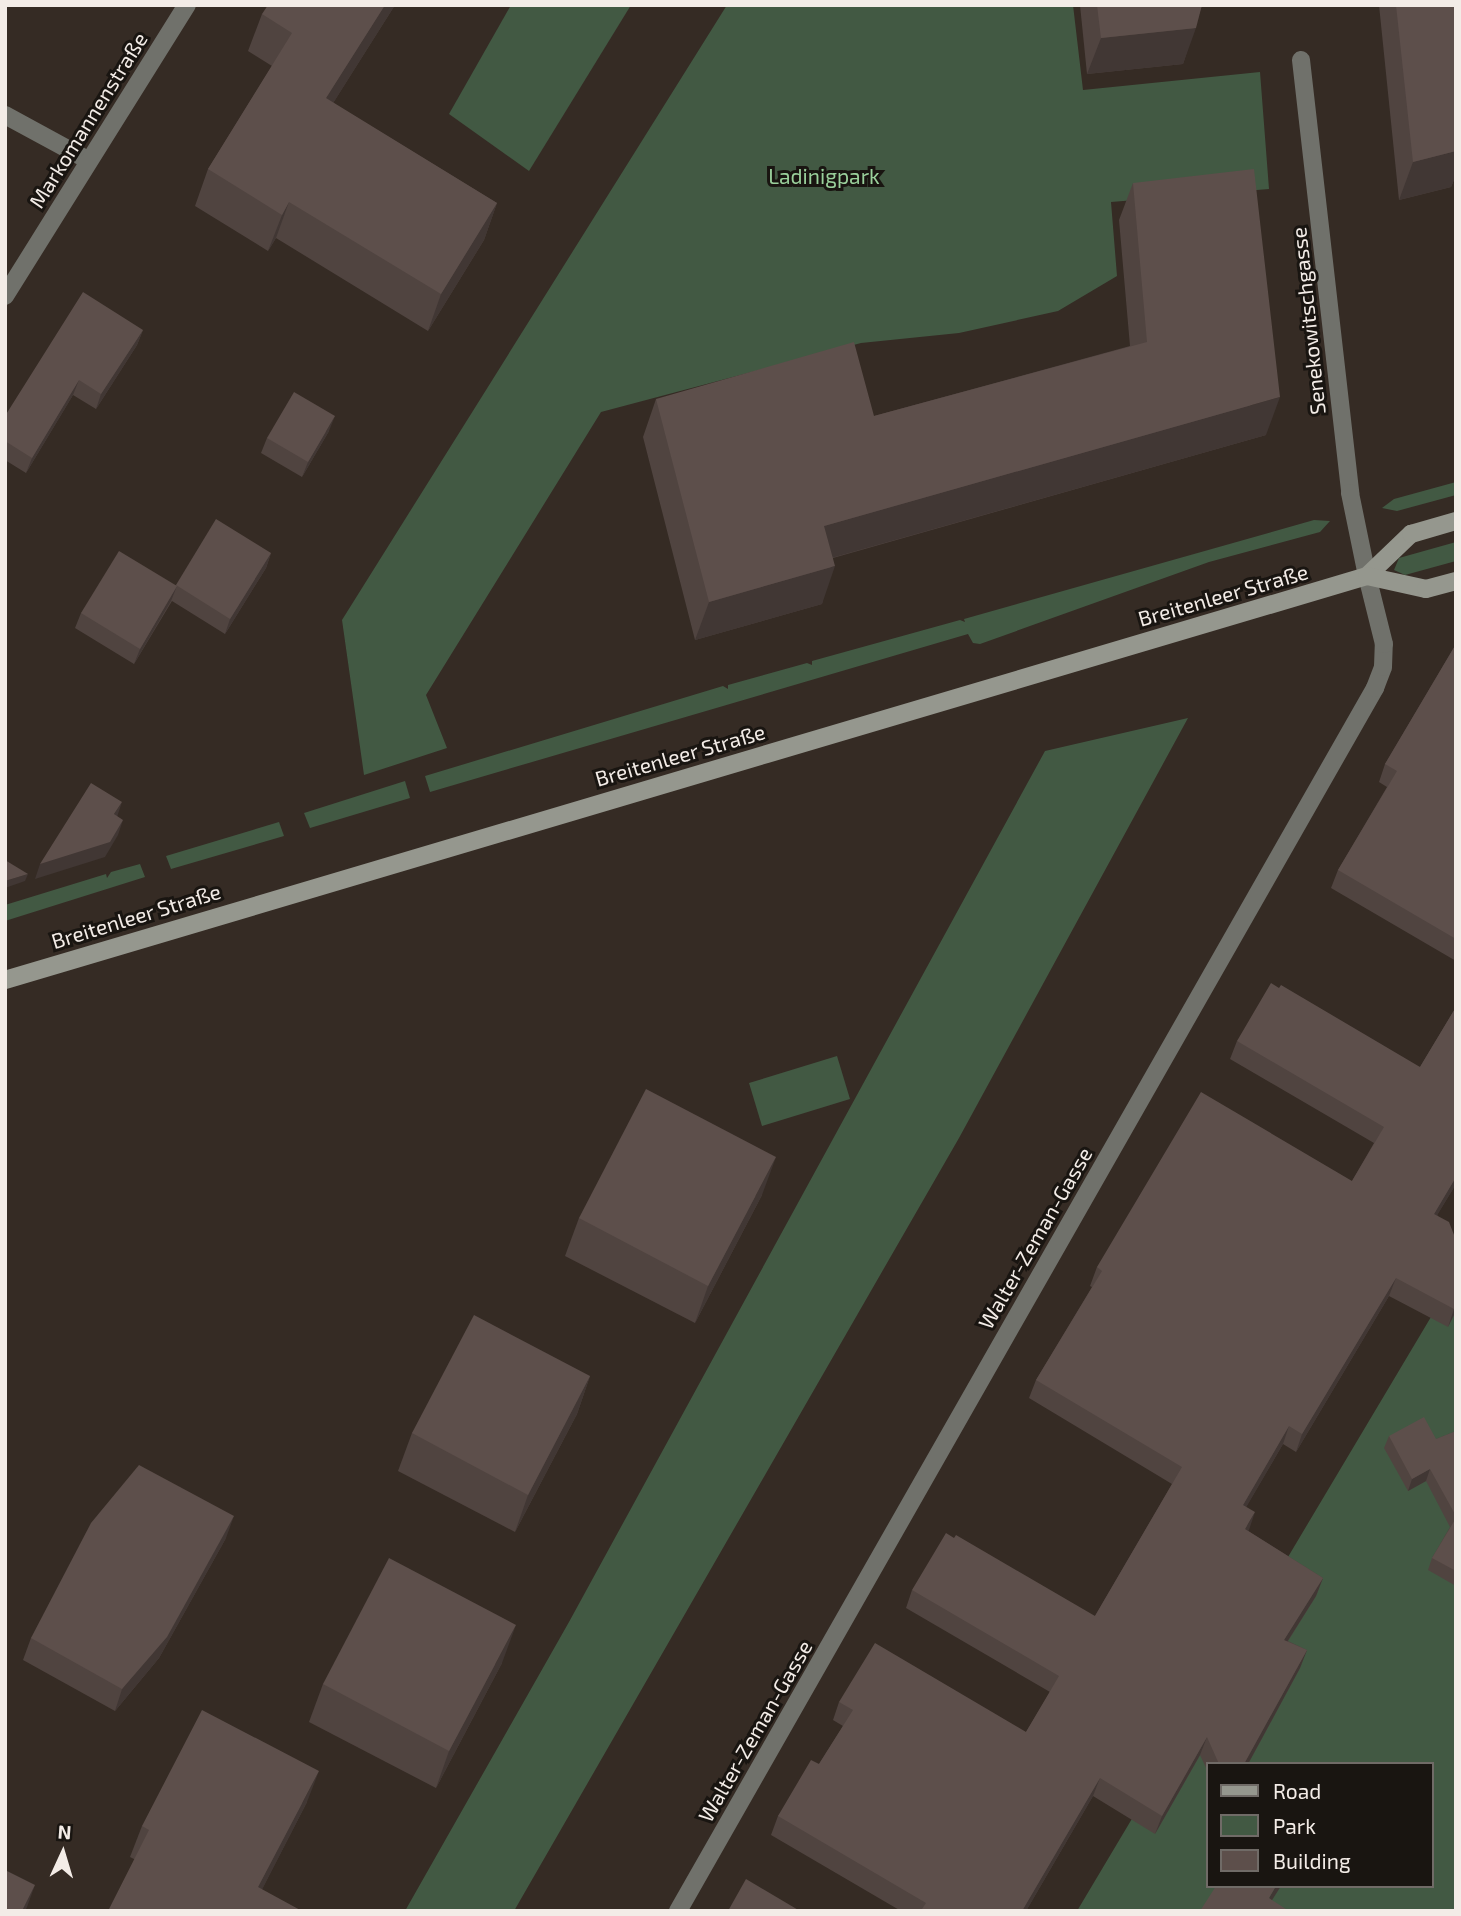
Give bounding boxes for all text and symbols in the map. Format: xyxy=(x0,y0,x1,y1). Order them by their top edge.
street label: Markomannenstraße xyxy=(24,27,152,213)
park label: Ladinigpark xyxy=(768,163,880,189)
street label: Senekowitschgasse xyxy=(1286,226,1330,416)
street label: Breitenleer Straße xyxy=(1135,559,1311,631)
street label: Breitenleer Straße xyxy=(592,719,768,791)
street label: Breitenleer Straße xyxy=(48,878,224,954)
street label: Walter-Zeman-Gasse xyxy=(973,1143,1097,1333)
street label: Walter-Zeman-Gasse xyxy=(693,1636,817,1826)
legend xyxy=(1206,1762,1433,1888)
text: Road xyxy=(1273,1778,1321,1803)
text: Park xyxy=(1273,1813,1316,1838)
north arrow xyxy=(28,1818,98,1888)
text: N xyxy=(57,1820,72,1844)
text: Building xyxy=(1273,1848,1351,1873)

